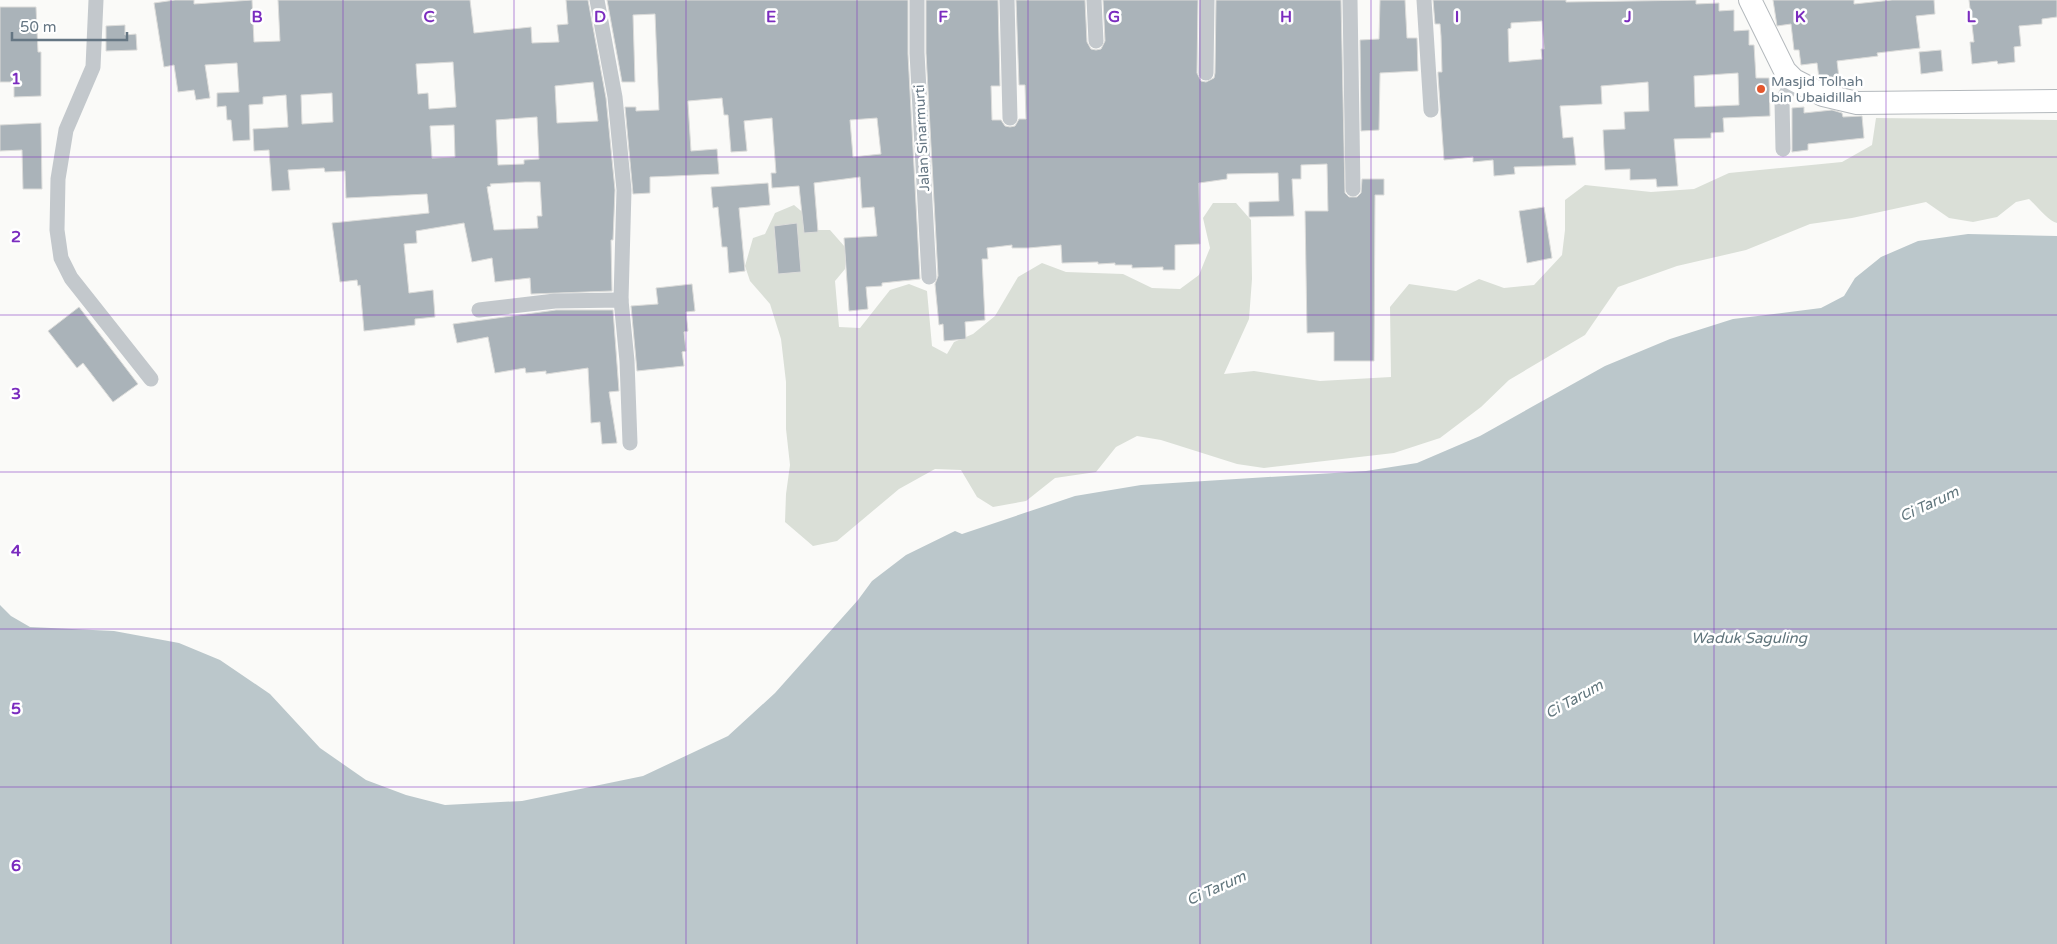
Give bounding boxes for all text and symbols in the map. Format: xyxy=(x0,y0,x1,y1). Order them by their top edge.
text: B xyxy=(251,7,263,27)
text: C xyxy=(423,7,435,27)
text: D xyxy=(594,7,606,27)
text: E xyxy=(766,7,776,27)
text: F xyxy=(938,7,948,27)
text: G xyxy=(1108,7,1120,27)
text: H xyxy=(1280,7,1292,27)
text: I xyxy=(1455,7,1459,27)
text: J xyxy=(1623,7,1632,27)
text: K xyxy=(1795,7,1806,27)
text: L xyxy=(1966,7,1976,27)
scale bar xyxy=(12,10,128,42)
text: 50 m xyxy=(20,18,57,36)
text: 1 xyxy=(11,69,21,89)
place label: Masjid Tolhah bin Ubaidillah xyxy=(1771,73,1863,106)
marker: Masjid Tolhah bin Ubaidillah xyxy=(1755,83,1767,95)
street label: Jalan Sinarmurti xyxy=(911,84,933,192)
text: 2 xyxy=(11,227,21,247)
text: 3 xyxy=(11,384,21,404)
water label: Ci Tarum xyxy=(1897,482,1962,525)
text: 4 xyxy=(11,541,21,561)
water label: Waduk Saguling xyxy=(1691,629,1809,647)
water label: Ci Tarum xyxy=(1542,675,1607,722)
text: 5 xyxy=(11,699,21,719)
text: 6 xyxy=(11,856,21,876)
water label: Ci Tarum xyxy=(1184,866,1250,909)

